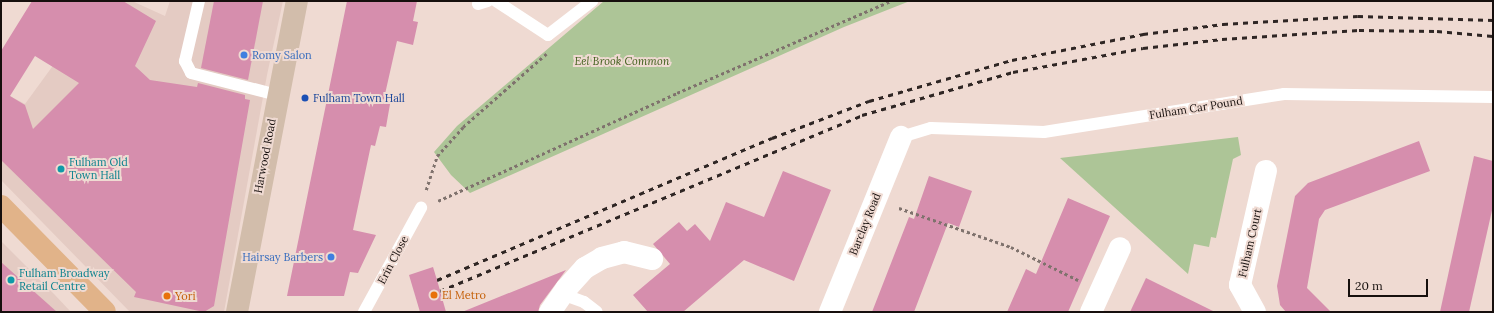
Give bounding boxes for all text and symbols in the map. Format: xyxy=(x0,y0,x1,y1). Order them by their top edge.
place label: Romy Salon xyxy=(252,48,312,62)
marker: Romy Salon xyxy=(239,50,249,60)
park label: Eel Brook Common xyxy=(575,54,669,68)
place label: Fulham Town Hall xyxy=(313,91,405,105)
marker: Fulham Town Hall xyxy=(300,93,310,103)
street label: Fulham Car Pound xyxy=(1148,94,1244,122)
street label: Harwood Road xyxy=(251,118,279,194)
place label: Fulham Old Town Hall xyxy=(69,156,128,182)
marker: Fulham Old Town Hall xyxy=(56,164,66,174)
street label: Barclay Road xyxy=(847,191,883,257)
street label: Fulham Court xyxy=(1236,207,1264,279)
street label: Erin Close xyxy=(375,234,411,286)
place label: Hairsay Barbers xyxy=(242,250,323,264)
marker: Hairsay Barbers xyxy=(326,252,336,262)
place label: Fulham Broadway Retail Centre xyxy=(19,267,110,293)
scale bar xyxy=(1350,271,1430,297)
marker: Fulham Broadway Retail Centre xyxy=(6,275,16,285)
text: 20 m xyxy=(1355,278,1383,293)
place label: El Metro xyxy=(442,288,486,302)
place label: Yori xyxy=(175,289,195,303)
marker: El Metro xyxy=(429,290,439,300)
marker: Yori xyxy=(162,291,172,301)

